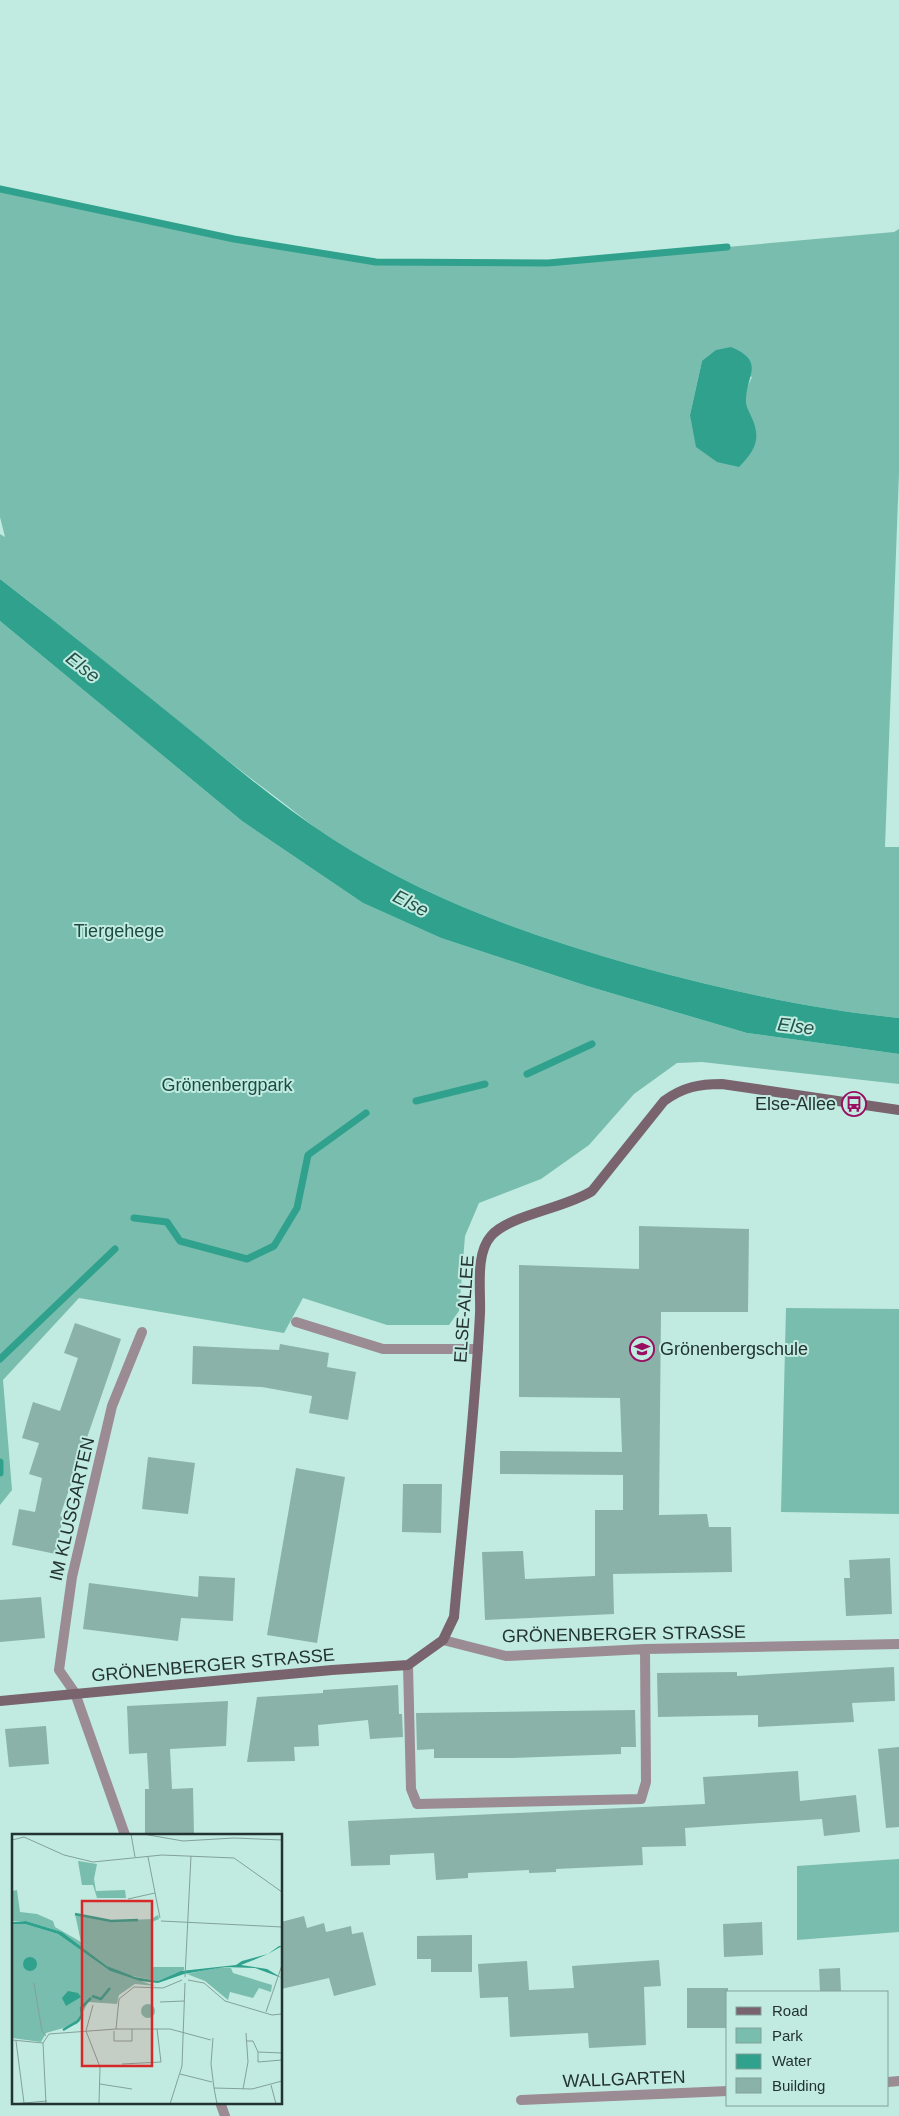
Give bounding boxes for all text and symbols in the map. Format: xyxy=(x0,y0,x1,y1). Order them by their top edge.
water label: Else xyxy=(62,647,104,687)
water label: Else xyxy=(390,885,432,921)
park label: Tiergehege xyxy=(74,921,164,941)
water label: Else xyxy=(776,1013,816,1039)
park label: Grönenbergpark xyxy=(161,1075,294,1095)
bus stop icon: Else-Allee xyxy=(841,1091,867,1117)
place label: Else-Allee xyxy=(755,1094,836,1114)
street label: ELSE-ALLEE xyxy=(450,1254,478,1364)
school or university icon: Grönenbergschule xyxy=(629,1336,655,1362)
place label: Grönenbergschule xyxy=(660,1339,808,1359)
street label: IM KLUSGARTEN xyxy=(46,1435,98,1583)
street label: GRÖNENBERGER STRASSE xyxy=(502,1622,746,1646)
street label: GRÖNENBERGER STRASSE xyxy=(91,1644,335,1686)
inset map xyxy=(12,1834,282,2104)
legend xyxy=(726,1991,889,2106)
text: Road xyxy=(772,2002,808,2019)
text: Park xyxy=(772,2027,803,2044)
text: Water xyxy=(772,2052,811,2069)
street label: WALLGARTEN xyxy=(562,2067,686,2091)
text: Building xyxy=(772,2077,825,2094)

